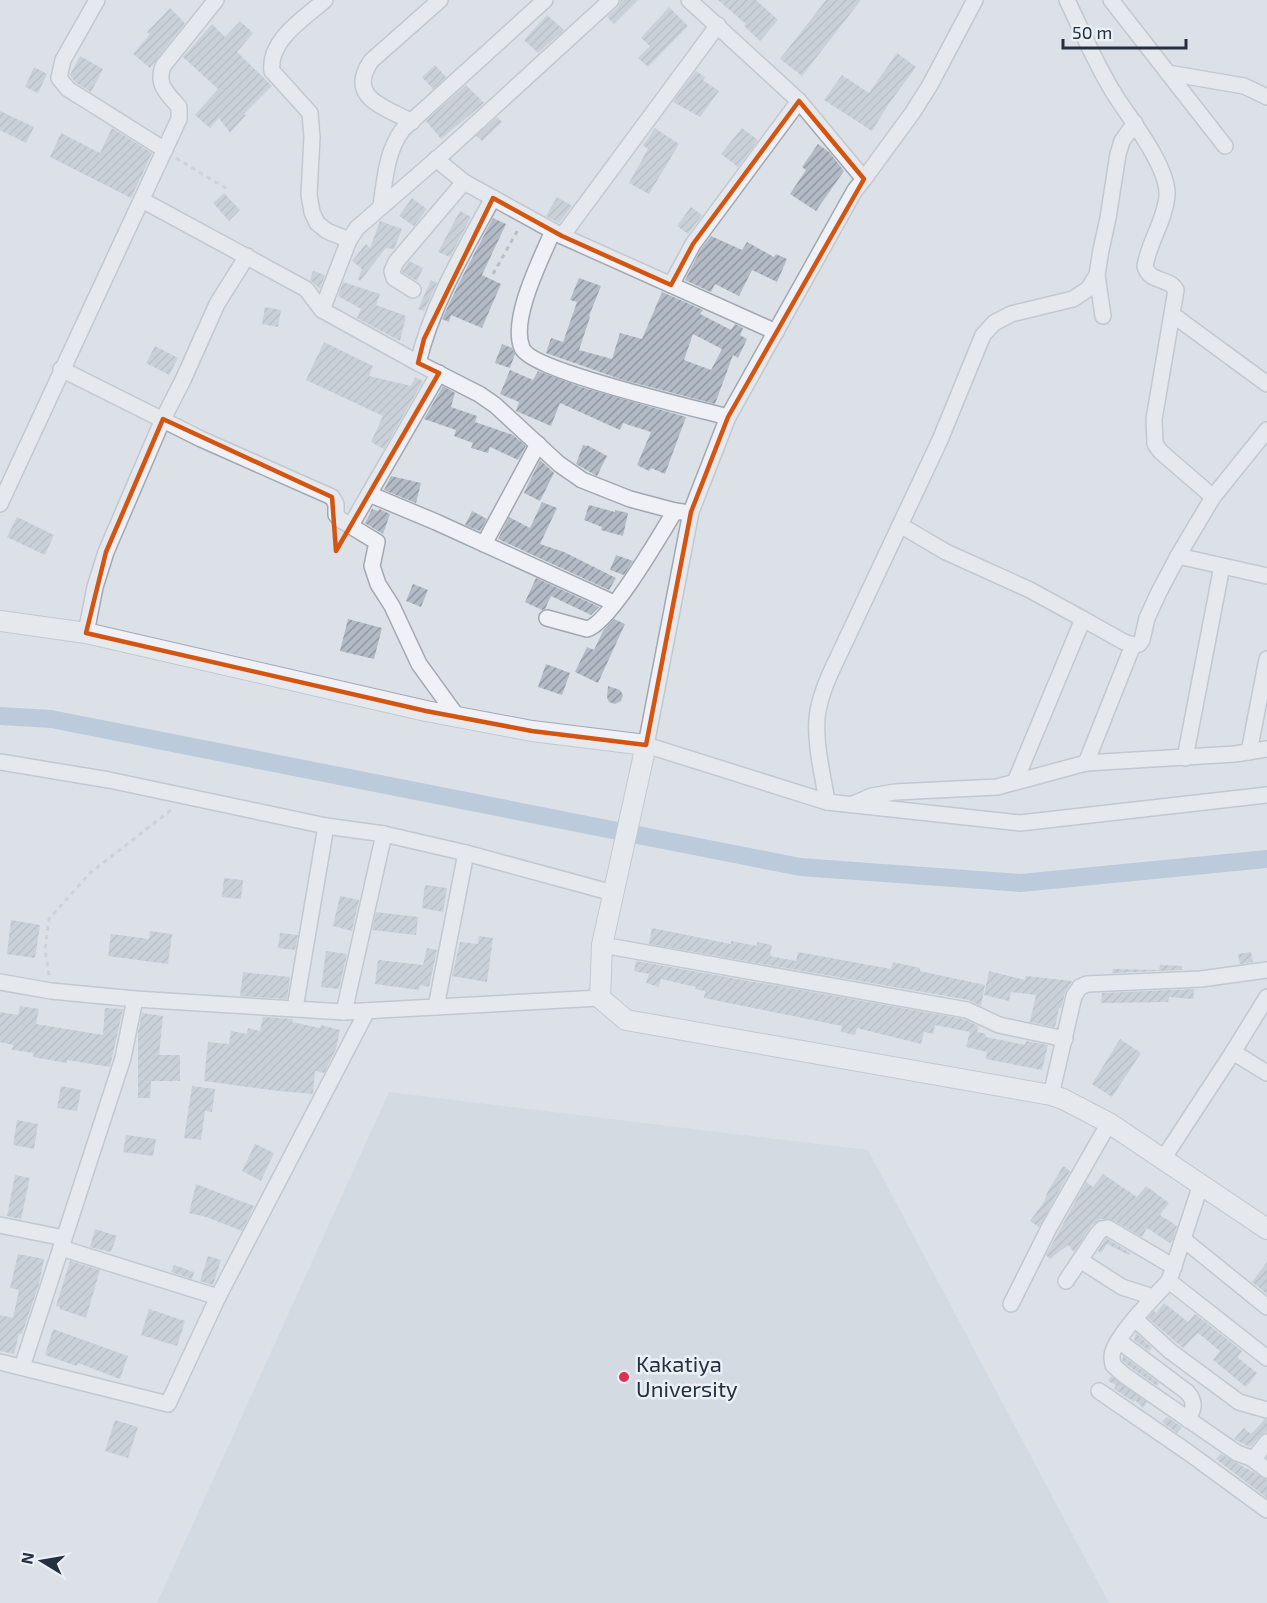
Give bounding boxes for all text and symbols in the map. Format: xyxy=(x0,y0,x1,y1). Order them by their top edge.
scale bar xyxy=(1063,12,1186,50)
text: 50 m xyxy=(1072,21,1112,43)
place label: Kakatiya University xyxy=(636,1350,738,1401)
marker: Kakatiya University xyxy=(617,1370,631,1384)
north arrow xyxy=(12,1531,72,1591)
text: N xyxy=(16,1551,37,1566)

